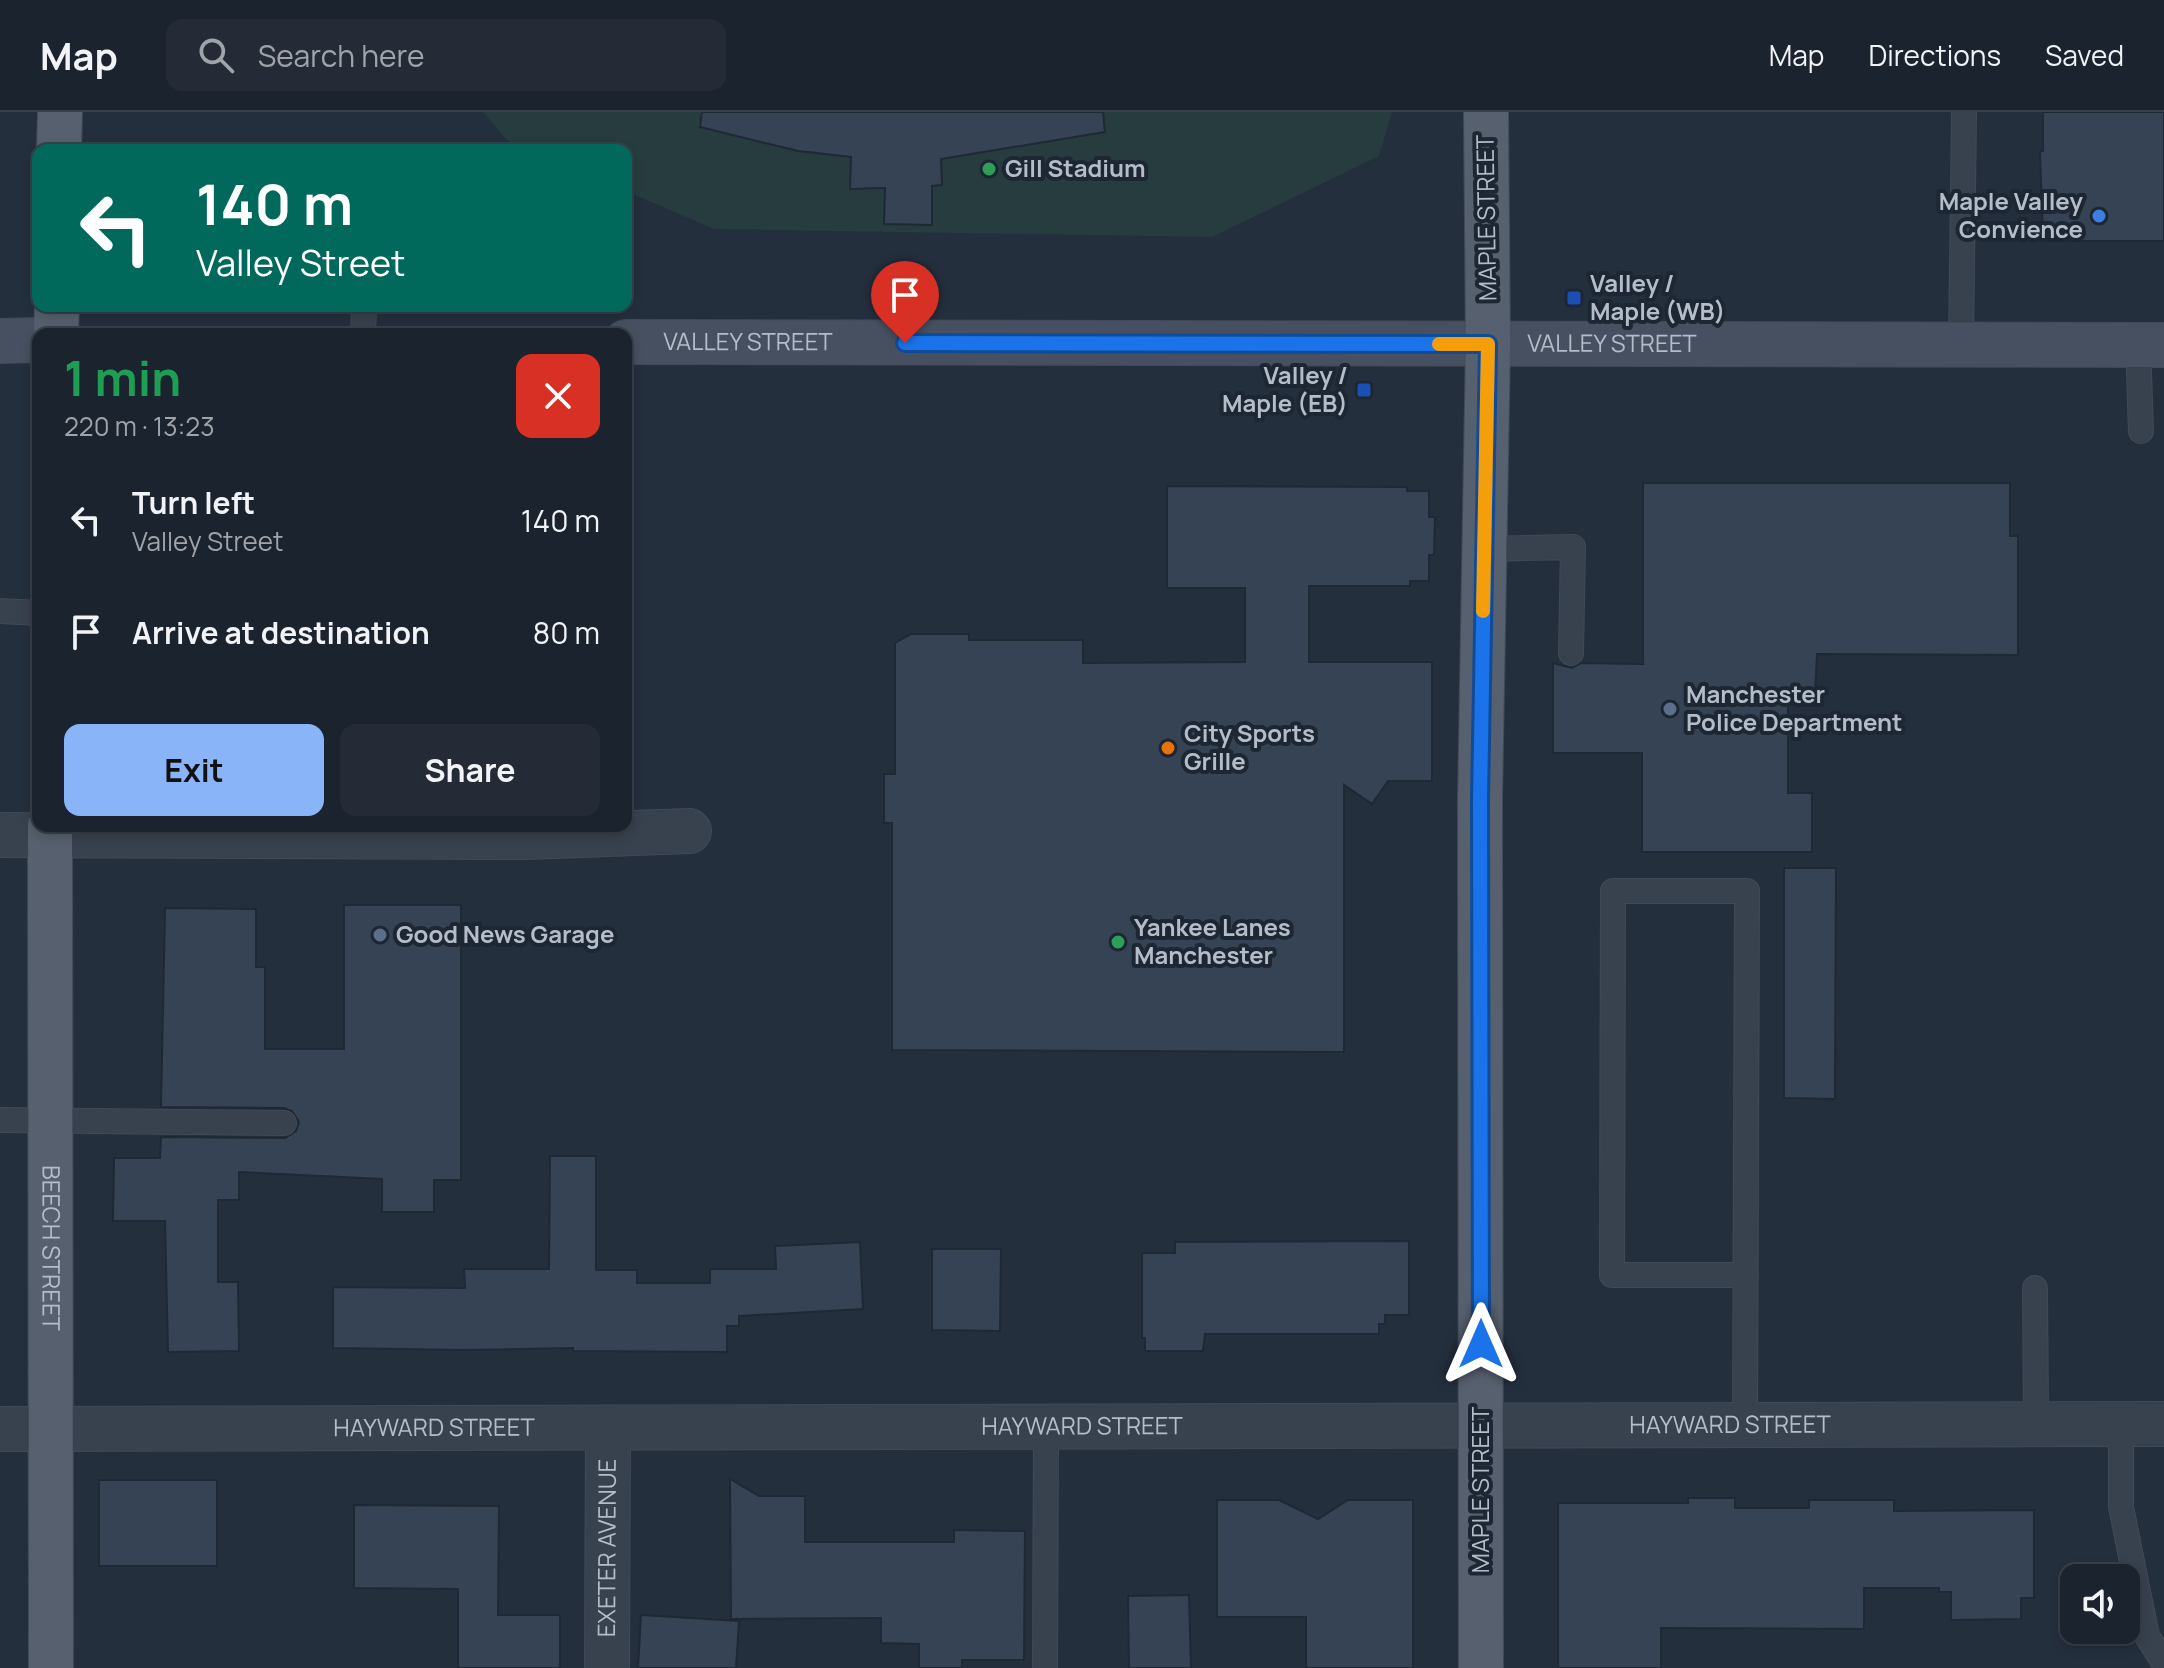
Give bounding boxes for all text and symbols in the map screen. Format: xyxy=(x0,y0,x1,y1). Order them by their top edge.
search box xyxy=(166,19,726,91)
text: Map xyxy=(40,29,118,81)
icon: search xyxy=(194,33,238,77)
text: Search here xyxy=(258,35,425,76)
text: Map xyxy=(1769,36,1824,74)
text: Directions xyxy=(1868,36,2001,74)
text: Saved xyxy=(2045,36,2124,74)
street label: MAPLE STREET xyxy=(1468,134,1503,302)
place label: Gill Stadium xyxy=(1005,151,1146,184)
marker: Gill Stadium xyxy=(980,160,998,178)
text: 140 m xyxy=(196,165,353,242)
icon: left xyxy=(64,176,168,280)
place label: Maple Valley Convience xyxy=(1939,184,2084,245)
marker: Maple Valley Convience xyxy=(2090,207,2108,225)
text: Valley Street xyxy=(196,238,406,287)
pin xyxy=(871,261,939,343)
place label: Valley / Maple (WB) xyxy=(1590,266,1725,327)
icon: arrive xyxy=(883,273,927,317)
marker: Valley / Maple (WB) xyxy=(1565,289,1583,307)
street label: VALLEY STREET xyxy=(663,324,833,357)
street label: VALLEY STREET xyxy=(1527,326,1697,359)
text: 1 min xyxy=(64,345,181,410)
button: close xyxy=(516,354,600,438)
place label: Valley / Maple (EB) xyxy=(1222,358,1348,419)
marker: Valley / Maple (EB) xyxy=(1355,381,1373,399)
text: 220 m · 13:23 xyxy=(64,408,215,444)
text: Turn left xyxy=(132,482,255,523)
icon: left xyxy=(64,498,108,542)
text: 140 m xyxy=(521,500,600,541)
text: Valley Street xyxy=(132,523,283,559)
icon: arrive xyxy=(64,610,108,654)
text: Arrive at destination xyxy=(132,612,430,653)
text: 80 m xyxy=(533,612,600,653)
place label: Manchester Police Department xyxy=(1686,677,1902,738)
marker: Manchester Police Department xyxy=(1661,700,1679,718)
place label: City Sports Grille xyxy=(1184,716,1315,777)
button: Exit xyxy=(64,724,324,816)
button: Share xyxy=(340,724,600,816)
marker: City Sports Grille xyxy=(1159,739,1177,757)
place label: Yankee Lanes Manchester xyxy=(1134,910,1291,971)
place label: Good News Garage xyxy=(396,917,614,950)
marker: Good News Garage xyxy=(371,926,389,944)
marker: Yankee Lanes Manchester xyxy=(1109,933,1127,951)
street label: BEECH STREET xyxy=(35,1165,69,1332)
position arrow xyxy=(1439,1302,1523,1386)
street label: MAPLE STREET xyxy=(1463,1406,1496,1573)
street label: HAYWARD STREET xyxy=(1629,1407,1832,1440)
street label: HAYWARD STREET xyxy=(981,1408,1184,1442)
street label: HAYWARD STREET xyxy=(333,1410,536,1443)
street label: EXETER AVENUE xyxy=(589,1459,623,1637)
map controls xyxy=(2060,1564,2140,1644)
button: sound xyxy=(2060,1564,2140,1644)

